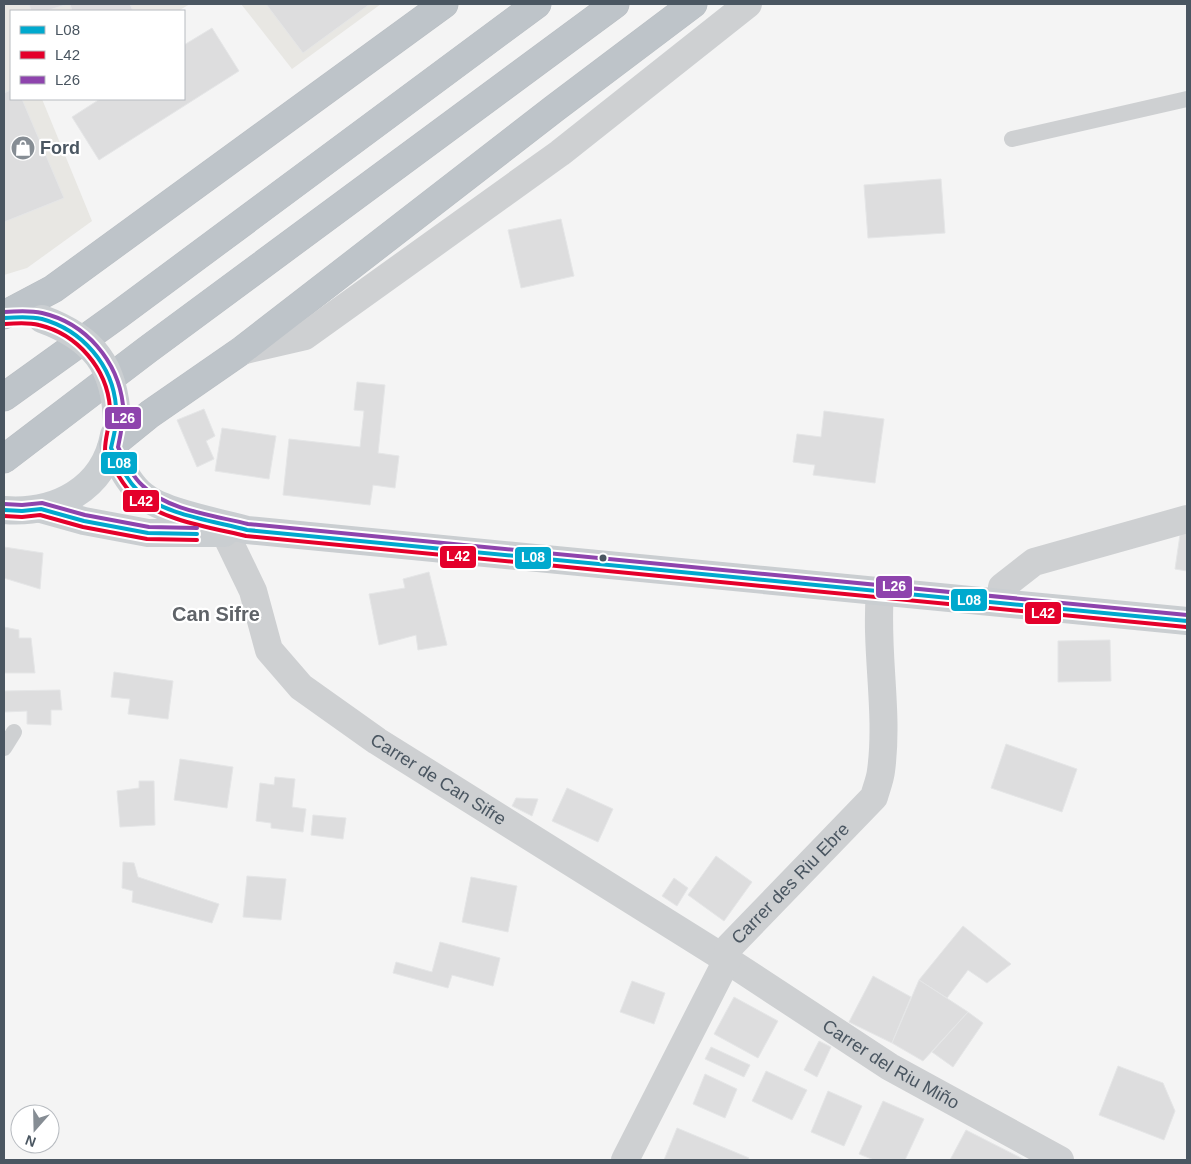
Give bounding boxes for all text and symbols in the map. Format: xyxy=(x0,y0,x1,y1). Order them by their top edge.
legend xyxy=(10,10,185,100)
text: L08 xyxy=(55,21,80,38)
text: L42 xyxy=(55,46,80,63)
text: L26 xyxy=(55,71,80,88)
shop icon: Ford xyxy=(10,135,36,161)
place label: Ford xyxy=(40,138,80,158)
line badge: L26 xyxy=(104,406,142,430)
text: L26 xyxy=(111,410,135,426)
line badge: L08 xyxy=(100,451,138,475)
text: L08 xyxy=(107,455,131,471)
line badge: L42 xyxy=(122,489,160,513)
text: L42 xyxy=(129,493,153,509)
line badge: L42 xyxy=(439,545,477,569)
line badge: L08 xyxy=(514,546,552,570)
text: L42 xyxy=(446,548,470,564)
text: L08 xyxy=(521,549,545,565)
unlabelled marker xyxy=(598,553,608,563)
line badge: L26 xyxy=(875,575,913,599)
text: L26 xyxy=(882,578,906,594)
line badge: L08 xyxy=(950,588,988,612)
text: L08 xyxy=(957,592,981,608)
line badge: L42 xyxy=(1024,601,1062,625)
district label: Can Sifre xyxy=(172,603,260,625)
text: L42 xyxy=(1031,605,1055,621)
street label: Carrer de Can Sifre xyxy=(367,729,510,829)
street label: Carrer des Riu Ebre xyxy=(728,819,853,948)
street label: Carrer del Riu Miño xyxy=(819,1015,963,1113)
north arrow xyxy=(10,1104,60,1154)
text: N xyxy=(23,1132,38,1150)

